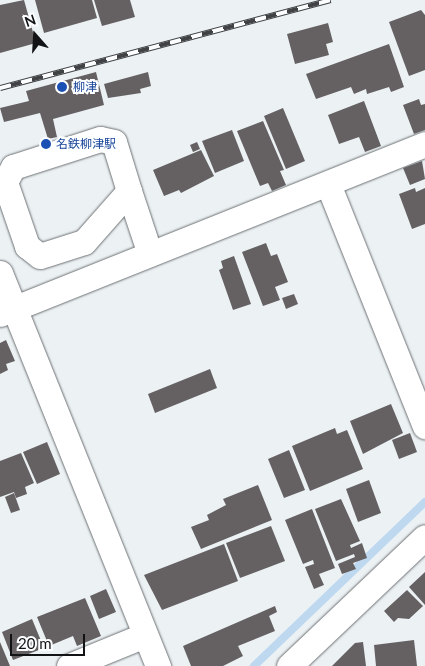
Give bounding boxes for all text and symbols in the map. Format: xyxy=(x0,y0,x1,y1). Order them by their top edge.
north arrow xyxy=(10,10,60,60)
text: N xyxy=(22,11,38,30)
marker: 柳津 xyxy=(55,80,69,94)
place label: 柳津 xyxy=(73,80,97,94)
place label: 名鉄柳津駅 xyxy=(56,137,116,151)
marker: 名鉄柳津駅 xyxy=(40,138,52,150)
scale bar xyxy=(12,624,88,656)
text: 20 m xyxy=(18,634,52,652)

